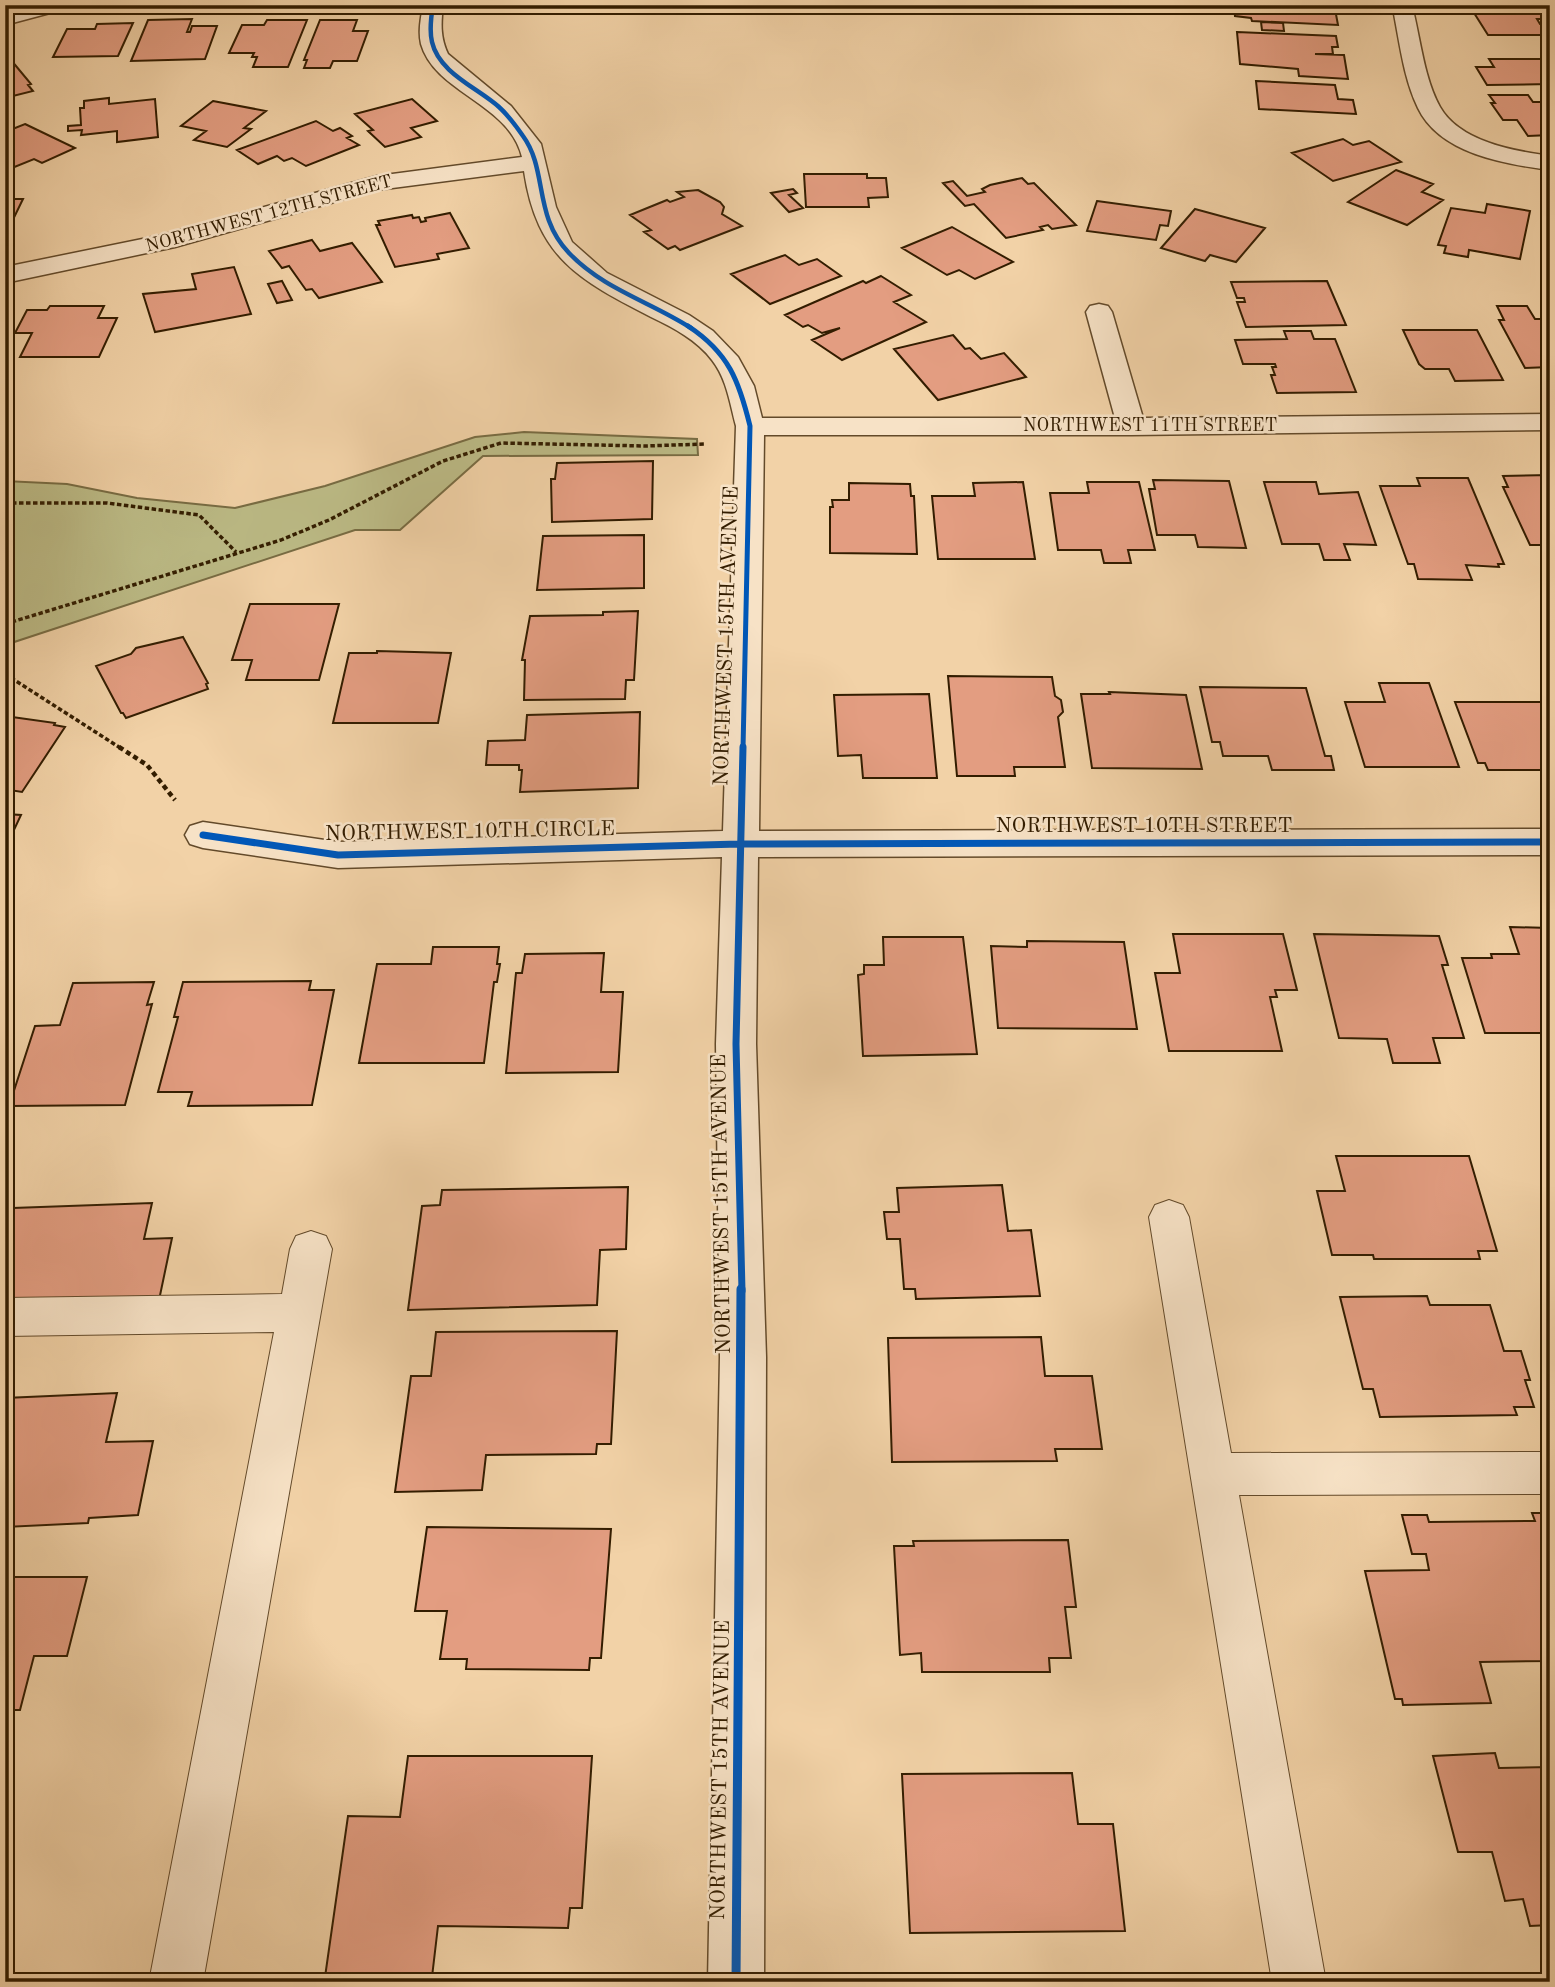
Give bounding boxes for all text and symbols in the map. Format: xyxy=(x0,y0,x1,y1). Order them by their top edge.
street label: NORTHWEST 12TH STREET xyxy=(144,172,394,256)
street label: NORTHWEST 11TH STREET xyxy=(1023,417,1277,435)
street label: NORTHWEST 15TH AVENUE xyxy=(711,486,743,786)
street label: NORTHWEST 10TH STREET xyxy=(995,816,1293,837)
street label: NORTHWEST 10TH CIRCLE xyxy=(325,819,615,845)
street label: NORTHWEST 15TH AVENUE xyxy=(709,1054,735,1354)
street label: NORTHWEST 15TH AVENUE xyxy=(708,1620,734,1920)

